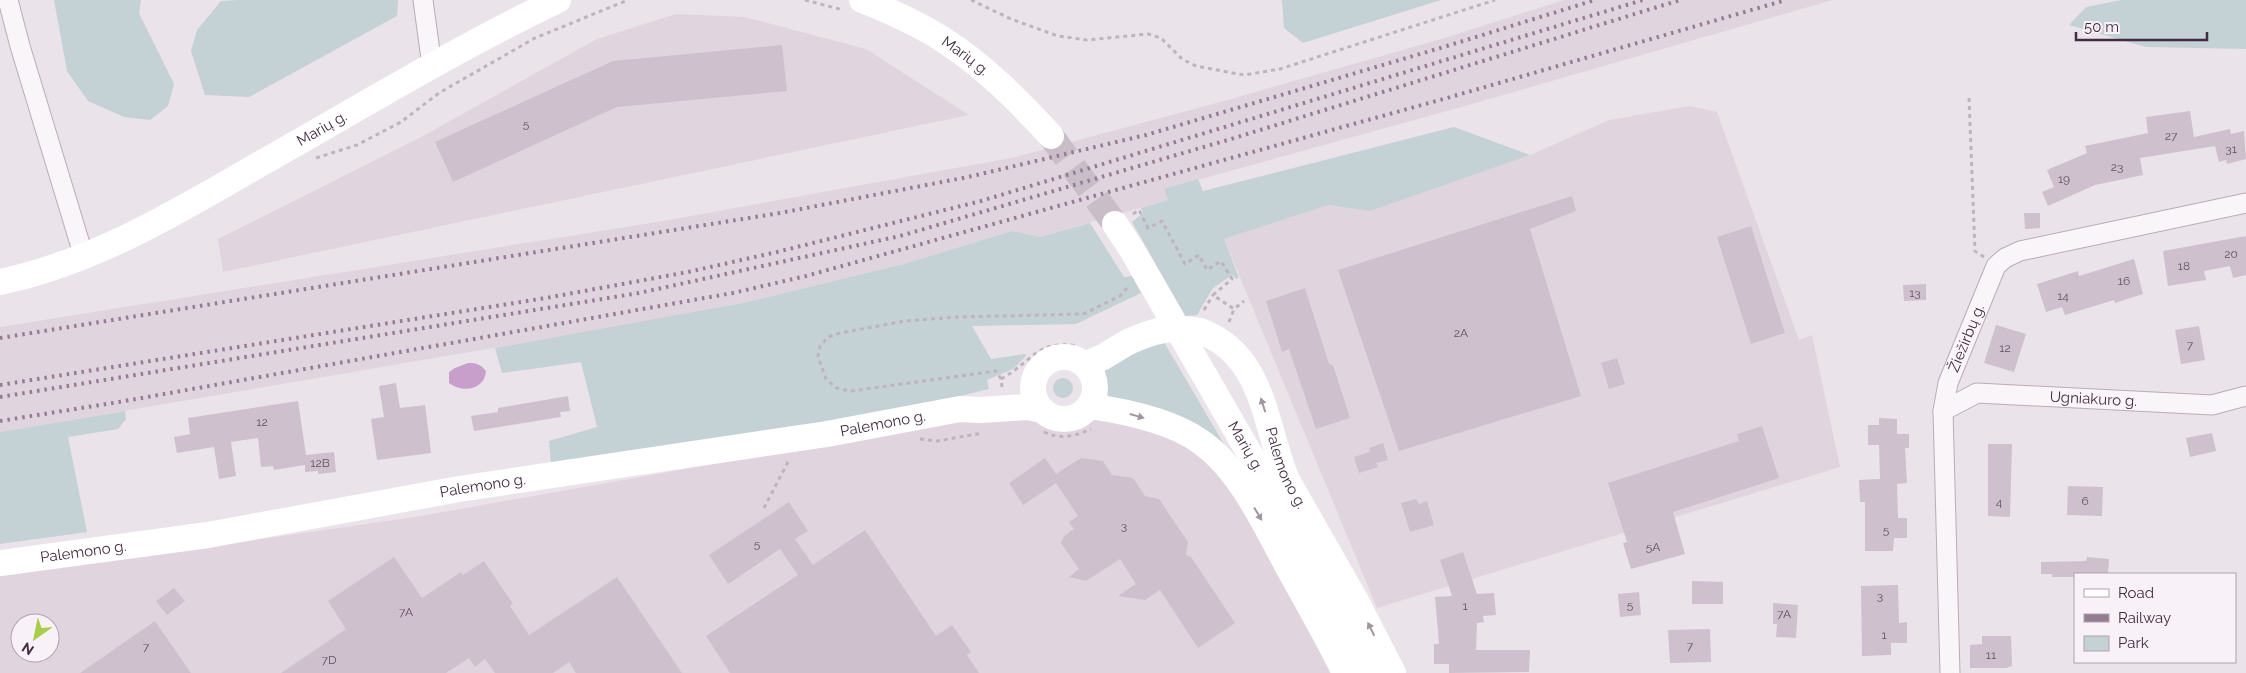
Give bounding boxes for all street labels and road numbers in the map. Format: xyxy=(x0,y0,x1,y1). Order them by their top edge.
street label: Marių g. xyxy=(938,32,993,79)
street label: Marių g. xyxy=(294,107,350,150)
street label: Žiežirbų g. xyxy=(1944,302,1988,375)
street label: Ugniakuro g. xyxy=(2049,388,2138,410)
street label: Palemono g. xyxy=(839,407,927,440)
street label: Marių g. xyxy=(1224,418,1267,475)
street label: Palemono g. xyxy=(1262,425,1310,512)
street label: Palemono g. xyxy=(438,470,527,501)
street label: Palemono g. xyxy=(39,537,127,566)

